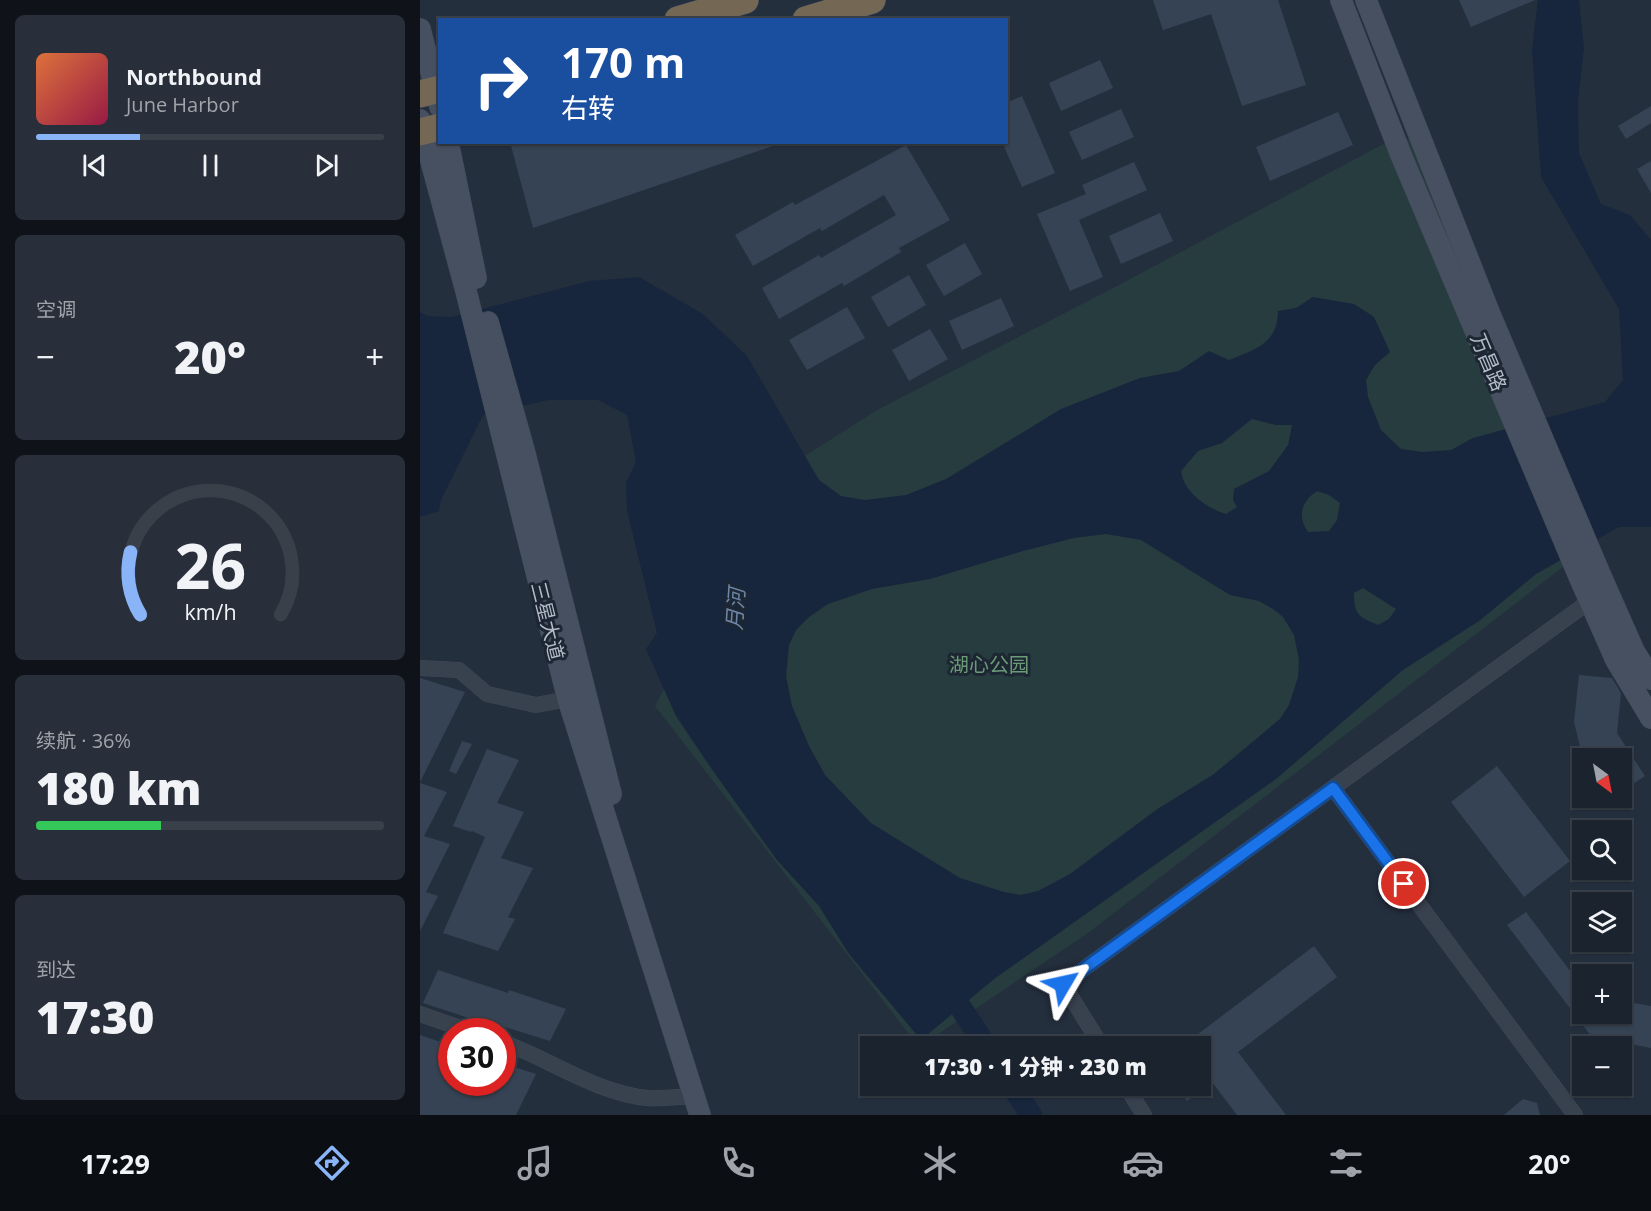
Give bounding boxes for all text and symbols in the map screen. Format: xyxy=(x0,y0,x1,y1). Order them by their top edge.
text: 170 m xyxy=(561,33,685,90)
icon: right xyxy=(462,42,540,120)
text: Northbound xyxy=(126,61,262,91)
text: 右转 xyxy=(561,89,615,126)
text: June Harbor xyxy=(126,91,239,118)
icon: previous xyxy=(78,149,111,182)
icon: pause xyxy=(194,149,227,182)
icon: next xyxy=(310,149,343,182)
text: 空调 xyxy=(36,296,76,323)
text: 20° xyxy=(174,326,246,387)
street label: 万昌路 xyxy=(1465,329,1513,395)
text: − xyxy=(36,334,55,379)
text: + xyxy=(365,334,384,379)
text: 26 xyxy=(174,522,246,607)
street label: 三星大道 xyxy=(525,579,571,663)
water label: 月河 xyxy=(720,583,751,631)
text: km/h xyxy=(184,597,236,626)
park label: 湖心公园 xyxy=(949,651,1029,678)
text: 续航 · 36% xyxy=(36,727,131,754)
north arrow xyxy=(1572,748,1632,808)
map controls xyxy=(1572,748,1632,1096)
text: 180 km xyxy=(36,757,201,818)
button: search xyxy=(1572,820,1632,880)
pin xyxy=(1378,858,1429,909)
icon: arrive xyxy=(1387,867,1420,900)
button: layers xyxy=(1572,892,1632,952)
position arrow xyxy=(1031,952,1095,1016)
text: 到达 xyxy=(36,956,76,983)
button: + xyxy=(1572,964,1632,1024)
text: 17:30 xyxy=(36,986,154,1047)
speed limit sign: 30 xyxy=(438,1018,516,1096)
button: − xyxy=(1572,1036,1632,1096)
text: 17:30 · 1 分钟 · 230 m xyxy=(924,1051,1147,1081)
icon: directions xyxy=(311,1142,353,1184)
icon: music xyxy=(514,1142,556,1184)
icon: phone xyxy=(717,1142,759,1184)
icon: climate xyxy=(919,1142,961,1184)
icon: car xyxy=(1122,1142,1164,1184)
icon: filters xyxy=(1325,1142,1367,1184)
text: 17:29 xyxy=(80,1145,150,1182)
text: 20° xyxy=(1528,1145,1570,1182)

